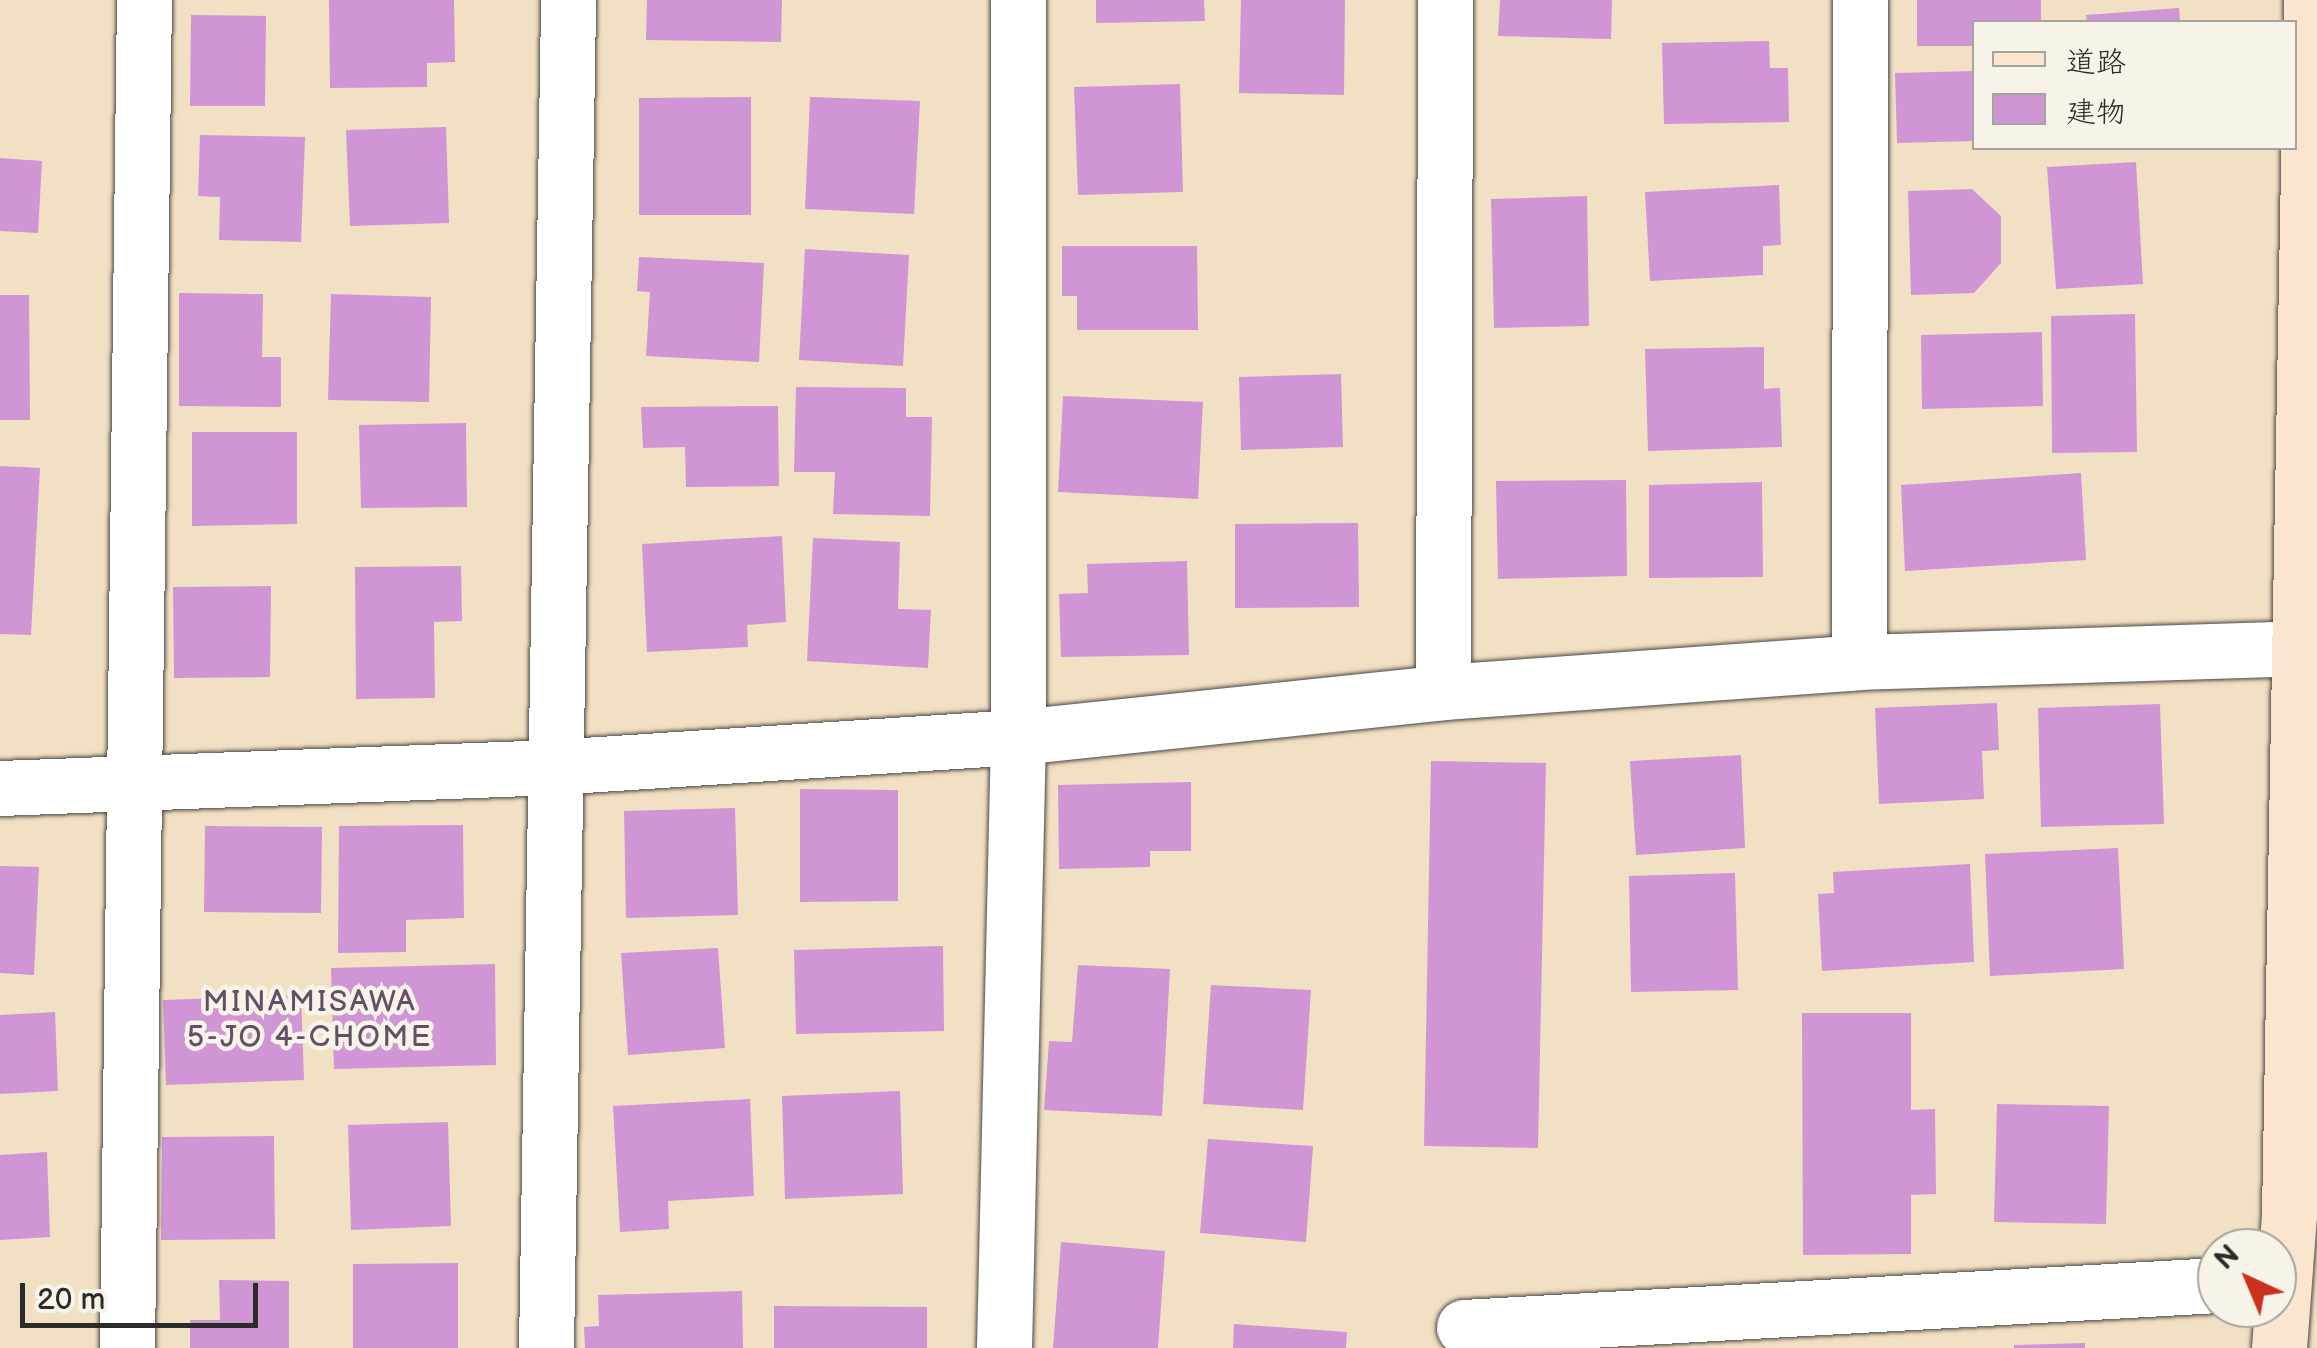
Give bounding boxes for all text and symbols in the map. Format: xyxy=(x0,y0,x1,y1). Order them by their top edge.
legend xyxy=(1972,20,2297,150)
text: 道路 xyxy=(2066,45,2126,81)
text: 建物 xyxy=(2066,95,2126,131)
district label: MINAMISAWA 5-JO 4-CHOME xyxy=(187,984,433,1054)
north arrow xyxy=(2197,1228,2297,1328)
text: N xyxy=(2208,1238,2246,1277)
scale bar xyxy=(25,1263,262,1325)
text: 20 m xyxy=(37,1282,105,1318)

